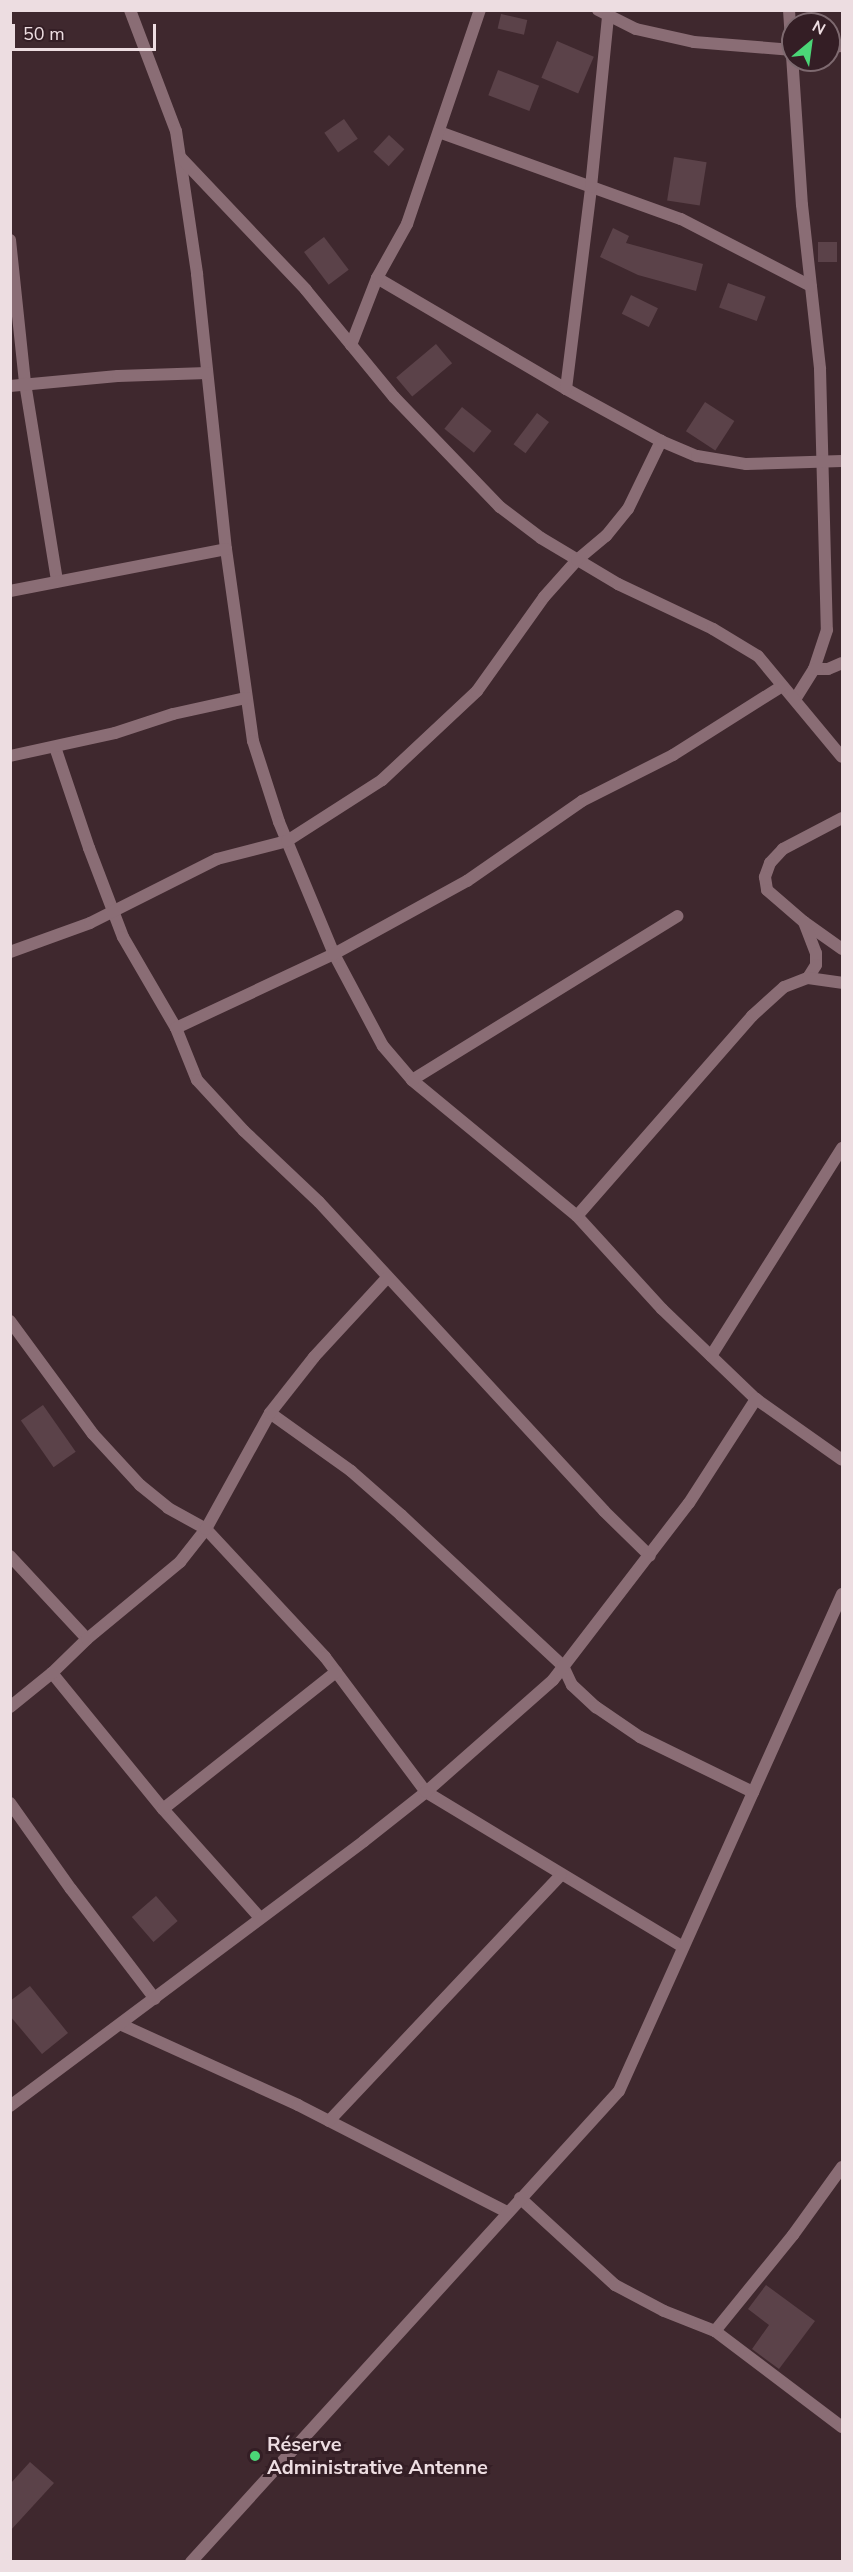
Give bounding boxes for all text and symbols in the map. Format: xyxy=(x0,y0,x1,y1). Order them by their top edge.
scale bar xyxy=(15,12,159,50)
north arrow xyxy=(781,12,841,72)
text: N xyxy=(808,15,829,41)
text: 50 m xyxy=(23,22,65,46)
place label: Réserve Administrative Antenne xyxy=(267,2432,488,2479)
marker: Réserve Administrative Antenne xyxy=(248,2449,262,2463)

